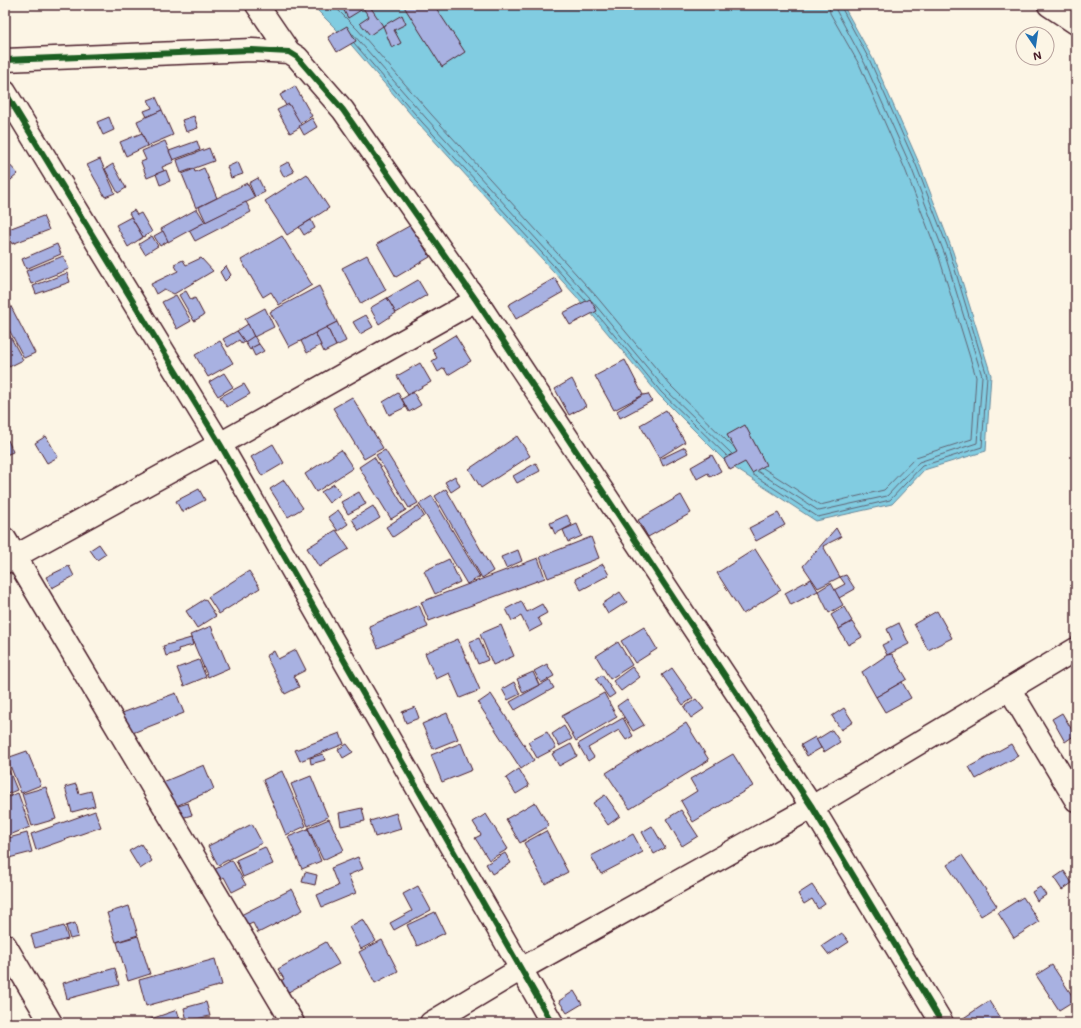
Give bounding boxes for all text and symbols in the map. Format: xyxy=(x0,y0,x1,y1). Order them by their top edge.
north arrow xyxy=(1015,26,1055,66)
text: N xyxy=(1032,48,1043,64)

